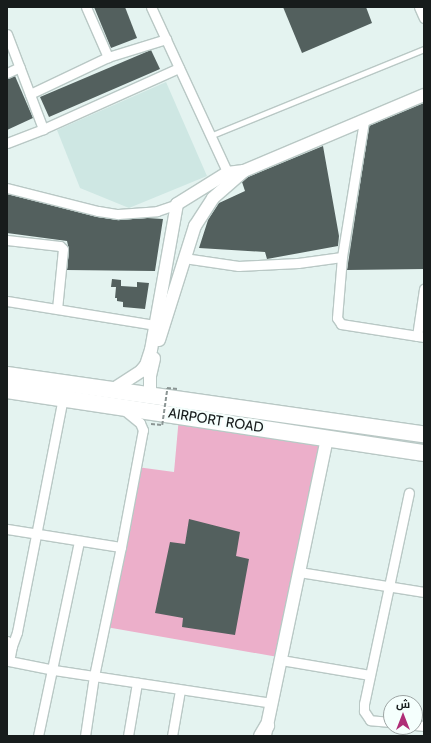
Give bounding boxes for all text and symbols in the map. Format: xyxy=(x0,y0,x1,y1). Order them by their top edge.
street label: AIRPORT ROAD xyxy=(167,404,265,436)
north arrow xyxy=(383,695,423,735)
text: ش xyxy=(396,697,410,711)

